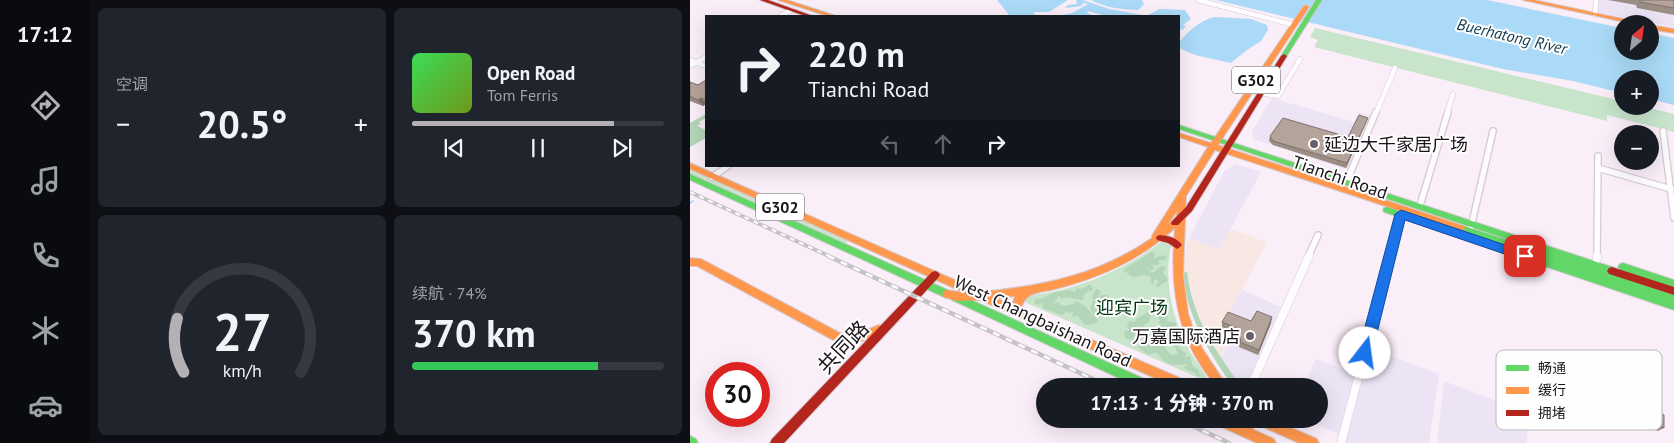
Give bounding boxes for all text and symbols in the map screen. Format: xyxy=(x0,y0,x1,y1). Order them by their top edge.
water label: Buerhatong River xyxy=(1455,14,1571,59)
north arrow xyxy=(1614,15,1659,60)
map controls xyxy=(1614,15,1659,170)
text: 17:12 xyxy=(17,20,73,48)
text: 220 m xyxy=(808,31,905,77)
icon: right xyxy=(725,35,790,100)
text: Open Road xyxy=(487,61,575,85)
road number: G302 xyxy=(1232,66,1280,94)
button: + xyxy=(1614,70,1659,115)
text: 空调 xyxy=(116,74,148,94)
text: Tianchi Road xyxy=(808,75,929,103)
text: Tom Ferris xyxy=(487,85,558,105)
icon: directions xyxy=(28,88,63,123)
text: 20.5° xyxy=(197,99,287,148)
text: − xyxy=(116,105,130,142)
text: + xyxy=(354,105,368,142)
button: − xyxy=(1614,125,1659,170)
icon: left xyxy=(876,130,904,158)
icon: ahead xyxy=(929,130,957,158)
icon: right xyxy=(982,130,1010,158)
place label: 延边大千家居广场 xyxy=(1324,133,1468,156)
icon: previous xyxy=(440,134,468,162)
icon: pause xyxy=(524,134,552,162)
icon: next xyxy=(608,134,636,162)
marker: 延边大千家居广场 xyxy=(1308,138,1320,150)
street label: Tianchi Road xyxy=(1289,150,1391,204)
icon: music xyxy=(28,163,63,198)
road number: G302 xyxy=(756,193,804,220)
pin xyxy=(1504,235,1546,277)
icon: phone xyxy=(28,238,63,273)
icon: arrive xyxy=(1511,242,1539,270)
street label: West Changbaishan Road xyxy=(951,270,1135,372)
text: 续航 · 74% xyxy=(412,283,487,303)
park label: 迎宾广场 xyxy=(1096,296,1168,319)
text: 27 xyxy=(213,298,271,365)
text: 370 km xyxy=(412,308,536,357)
icon: climate xyxy=(28,313,63,348)
street label: 共同路 xyxy=(812,315,874,379)
place label: 万嘉国际酒店 xyxy=(1132,325,1240,348)
position arrow xyxy=(1338,326,1390,378)
marker: 万嘉国际酒店 xyxy=(1244,330,1256,342)
legend xyxy=(1496,350,1662,430)
text: km/h xyxy=(222,359,262,382)
text: 畅通 xyxy=(1538,359,1566,377)
speed limit sign: 30 xyxy=(705,362,770,427)
text: 缓行 xyxy=(1538,381,1566,399)
icon: car xyxy=(28,388,63,423)
text: 17:13 · 1 分钟 · 370 m xyxy=(1090,391,1274,415)
text: 拥堵 xyxy=(1538,404,1566,422)

